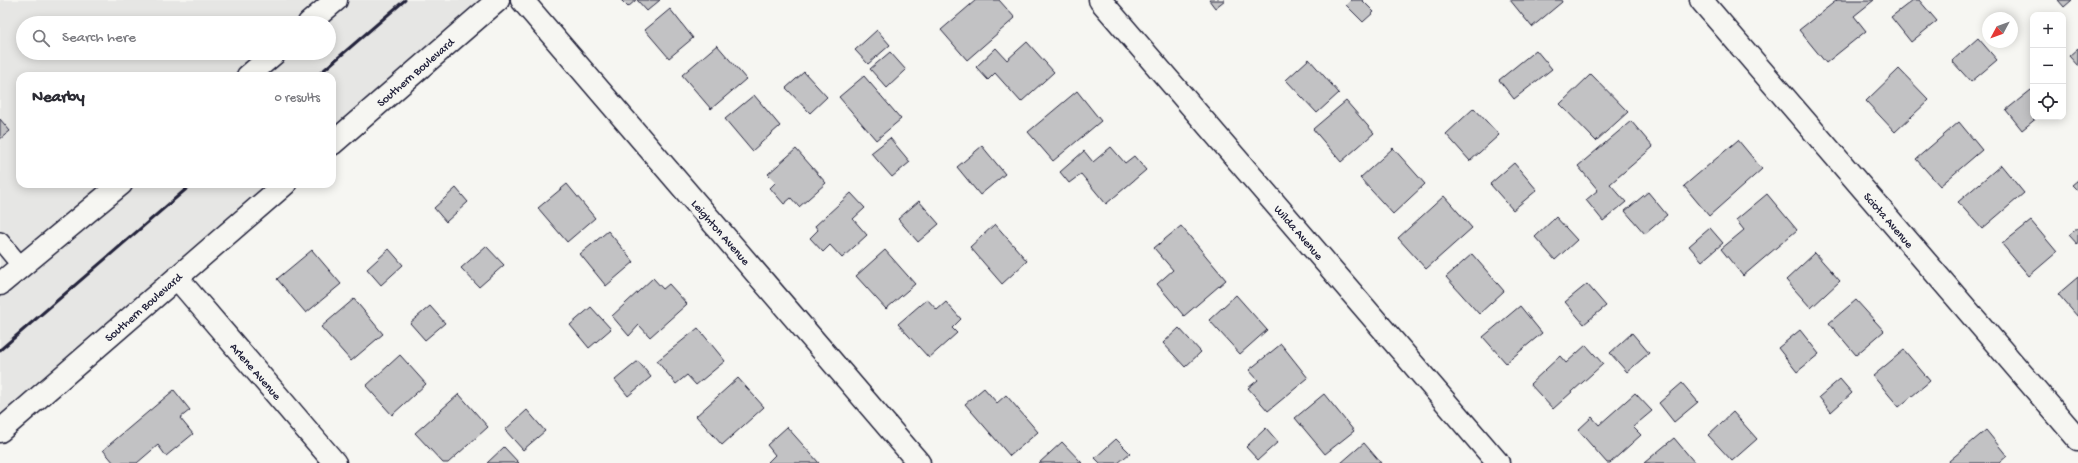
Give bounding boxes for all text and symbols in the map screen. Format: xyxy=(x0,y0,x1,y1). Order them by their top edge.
north arrow xyxy=(1982,12,2018,48)
map controls xyxy=(2030,12,2066,120)
button: + xyxy=(2030,12,2066,48)
search box xyxy=(16,16,336,60)
icon: search xyxy=(30,27,52,49)
text: Search here xyxy=(62,29,136,47)
street label: Southern Boulevard xyxy=(375,36,459,111)
button: − xyxy=(2030,48,2066,84)
button: locate xyxy=(2030,84,2066,120)
text: Nearby xyxy=(32,88,85,108)
text: 0 results xyxy=(274,91,320,106)
street label: Sciota Avenue xyxy=(1860,191,1916,253)
street label: Leighton Avenue xyxy=(687,198,752,270)
street label: Wilda Avenue xyxy=(1270,203,1326,264)
street label: Southern Boulevard xyxy=(103,271,187,346)
street label: Arlene Avenue xyxy=(226,341,284,404)

